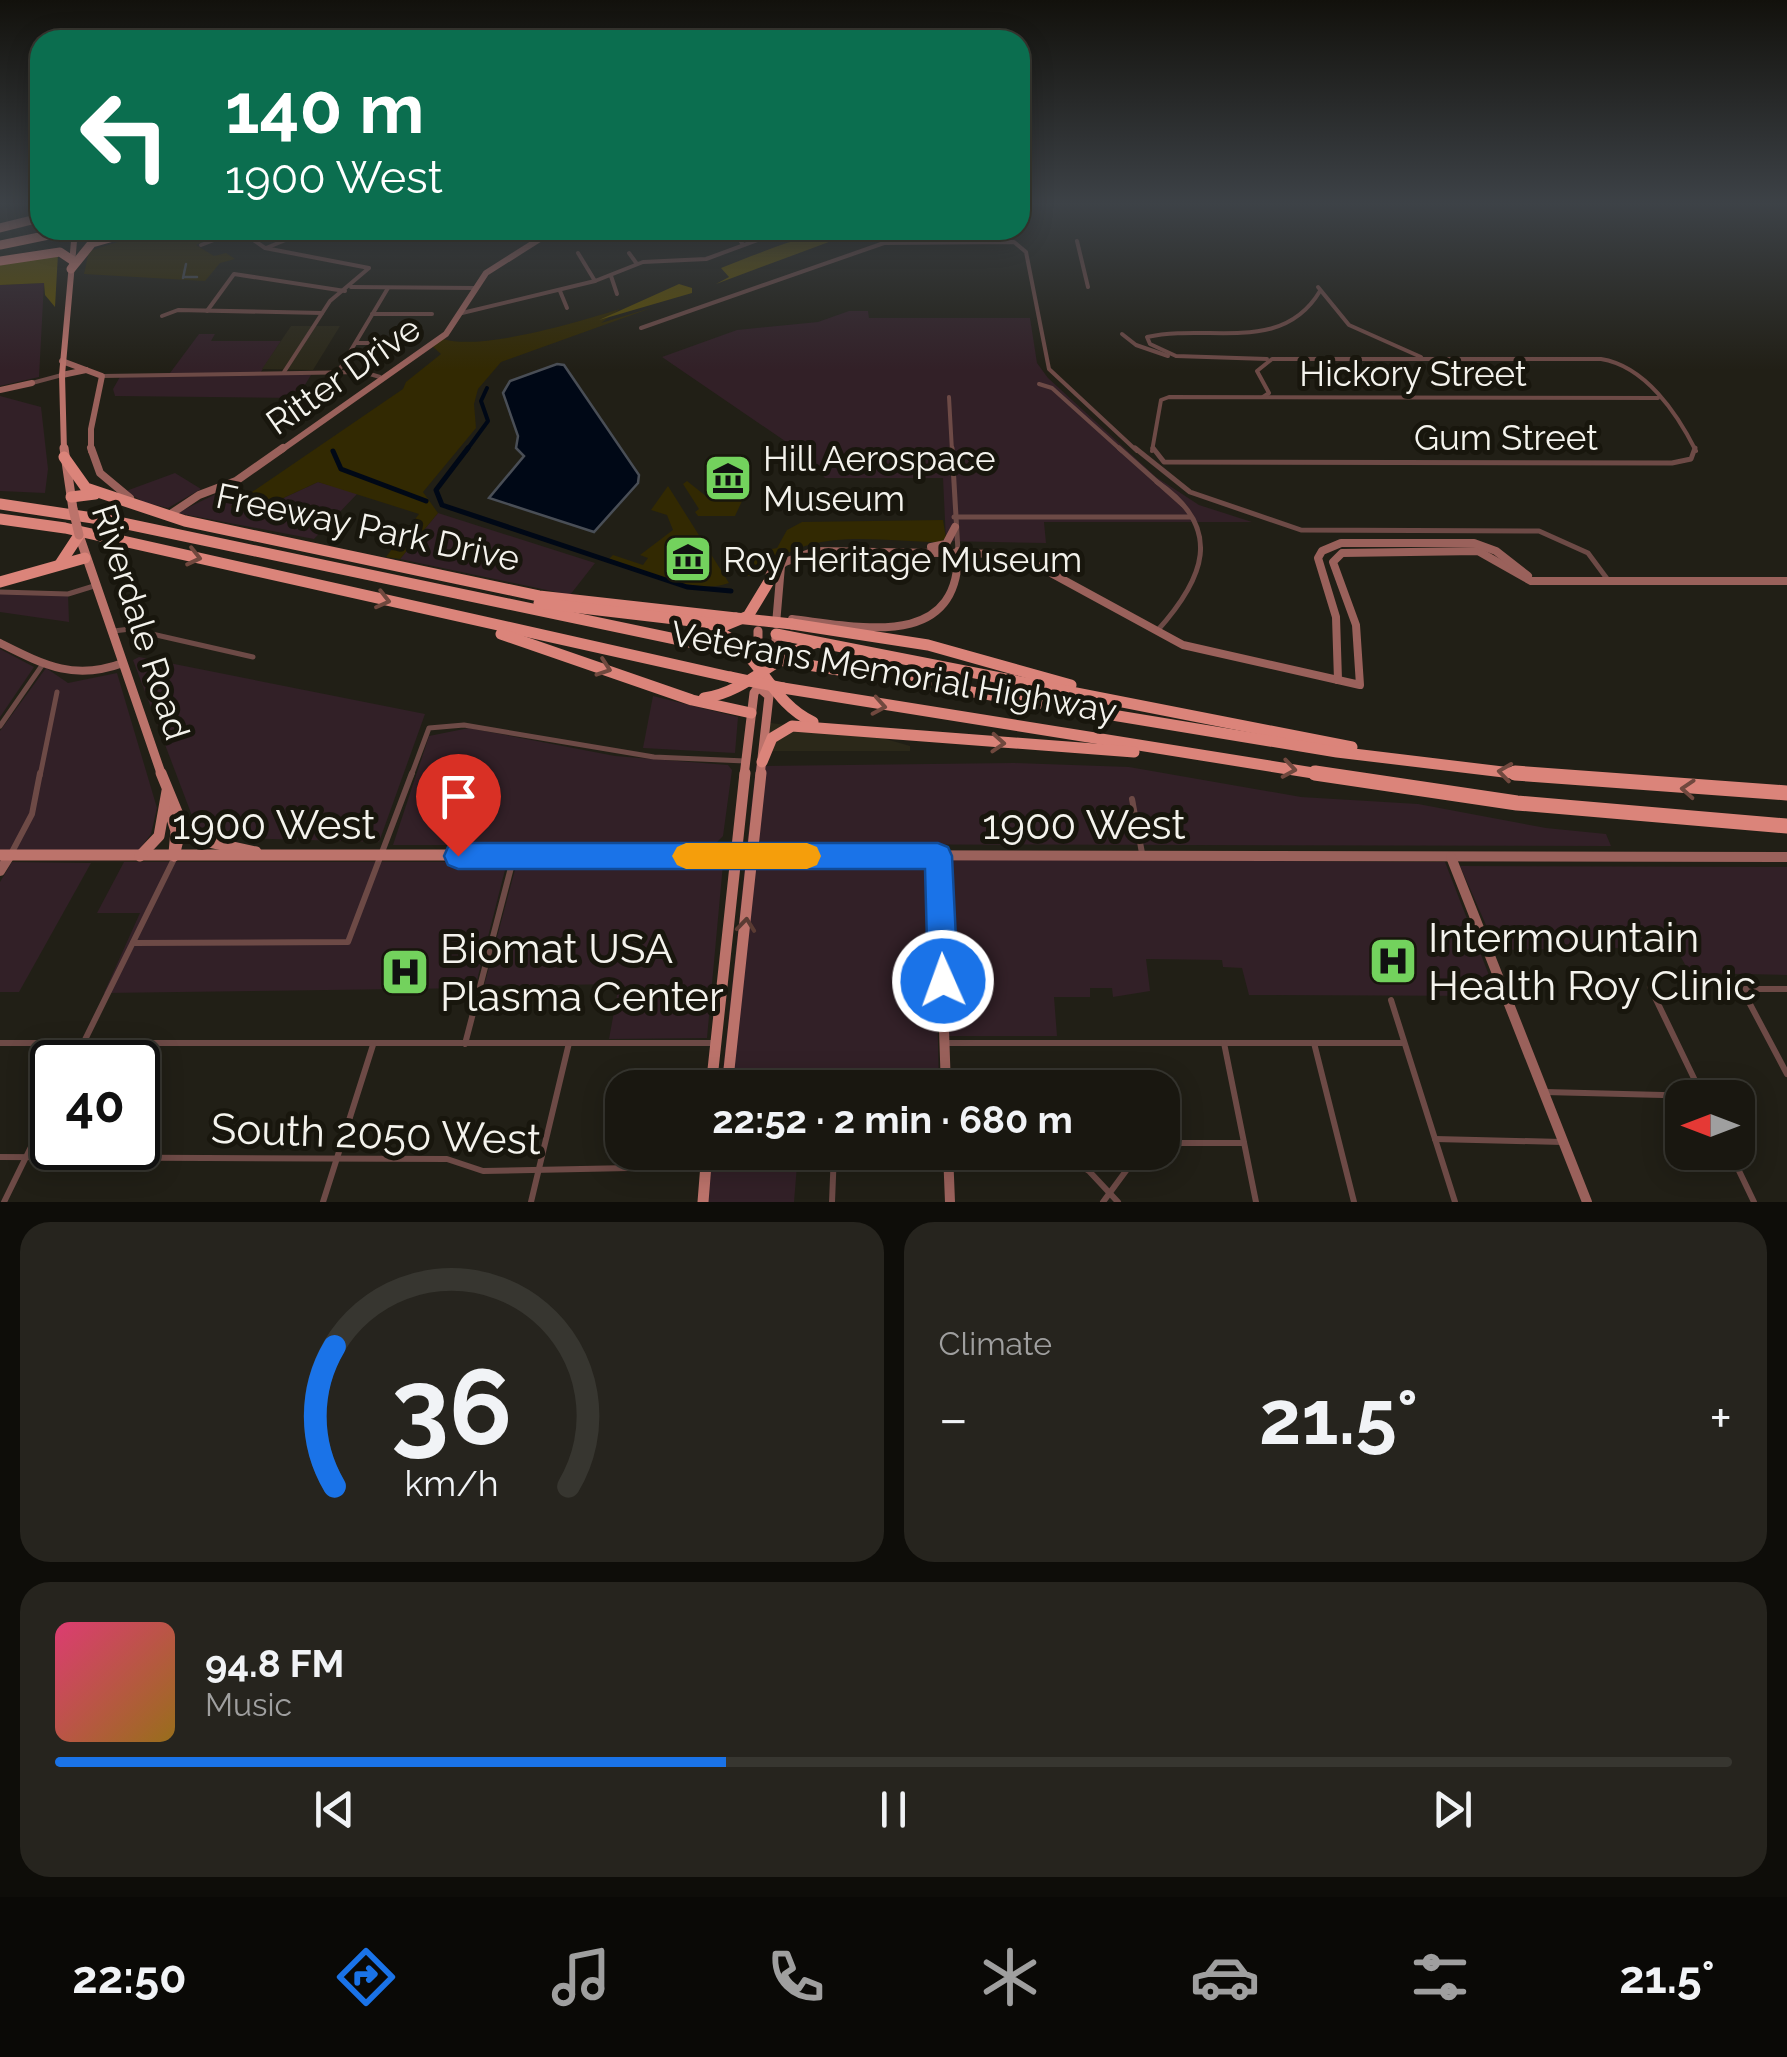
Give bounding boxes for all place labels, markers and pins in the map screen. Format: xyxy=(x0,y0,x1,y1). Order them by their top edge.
place label: Hill Aerospace Museum xyxy=(763,438,996,519)
museum icon: Hill Aerospace Museum xyxy=(702,452,754,504)
museum icon: Roy Heritage Museum xyxy=(662,533,714,585)
place label: Roy Heritage Museum xyxy=(723,539,1082,580)
pin xyxy=(416,754,501,857)
place label: Intermountain Health Roy Clinic xyxy=(1428,913,1756,1010)
place label: Biomat USA Plasma Center xyxy=(440,924,724,1021)
hospital icon: Intermountain Health Roy Clinic xyxy=(1367,935,1419,987)
hospital icon: Biomat USA Plasma Center xyxy=(379,946,431,998)

